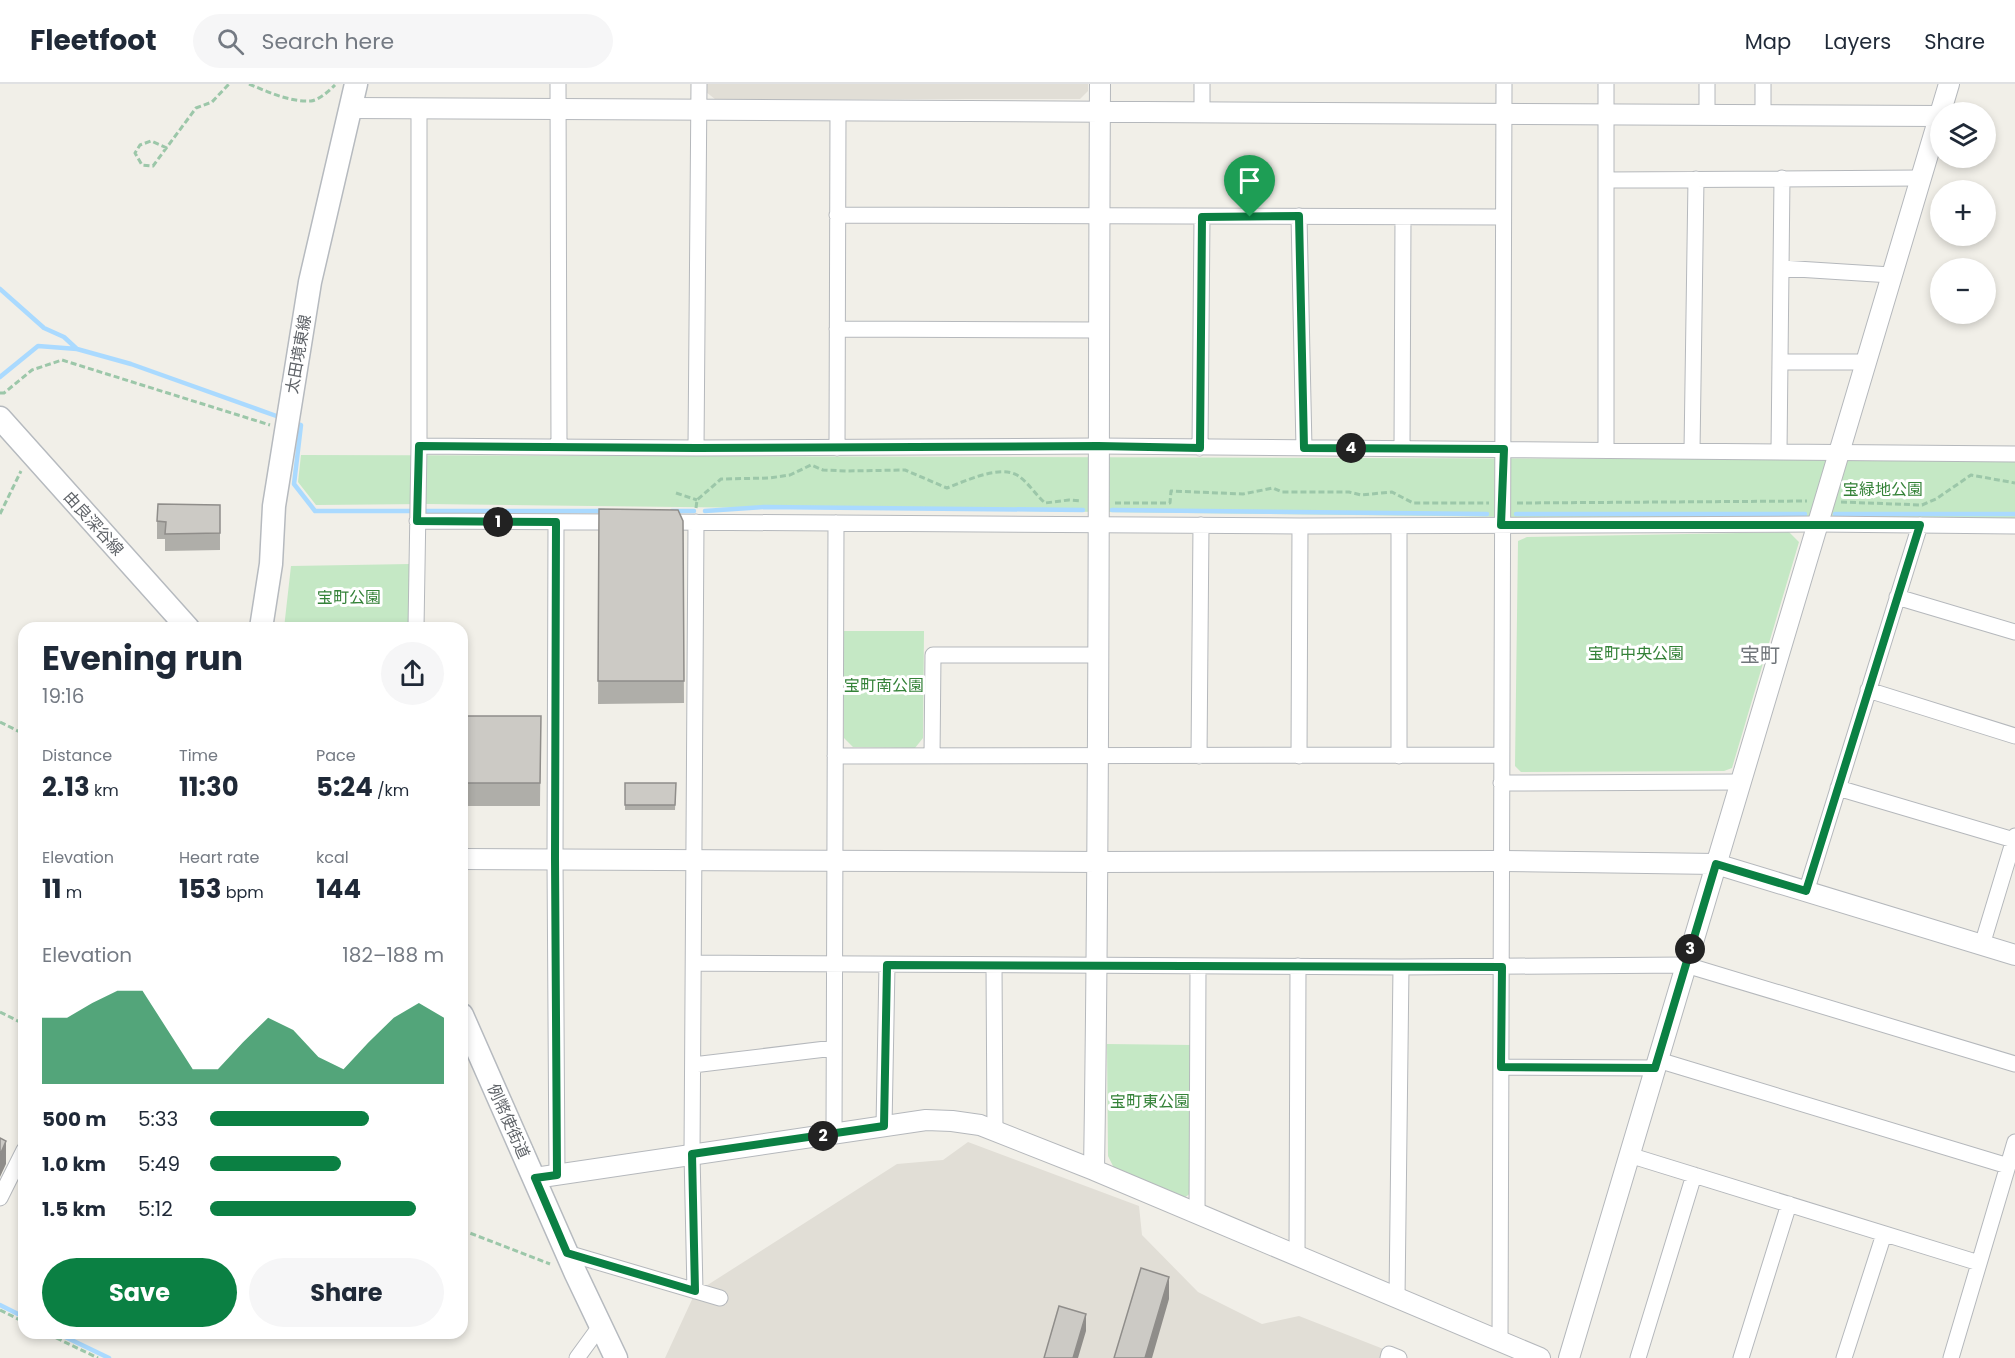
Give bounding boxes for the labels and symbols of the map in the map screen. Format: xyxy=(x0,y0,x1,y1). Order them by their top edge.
pin xyxy=(1224,155,1275,217)
street label: 太田境東線 xyxy=(280,313,317,395)
pin: 4 xyxy=(1336,433,1366,463)
park label: 宝緑地公園 xyxy=(1843,478,1923,501)
street label: 由良深谷線 xyxy=(58,486,129,561)
pin: 1 xyxy=(483,507,513,537)
park label: 宝町公園 xyxy=(317,586,381,609)
district label: 宝町 xyxy=(1740,641,1780,669)
park label: 宝町中央公園 xyxy=(1588,642,1684,665)
park label: 宝町南公園 xyxy=(844,674,924,697)
pin: 3 xyxy=(1675,934,1705,964)
street label: 例幣使街道 xyxy=(482,1080,535,1162)
park label: 宝町東公園 xyxy=(1110,1090,1190,1113)
pin: 2 xyxy=(808,1121,838,1151)

